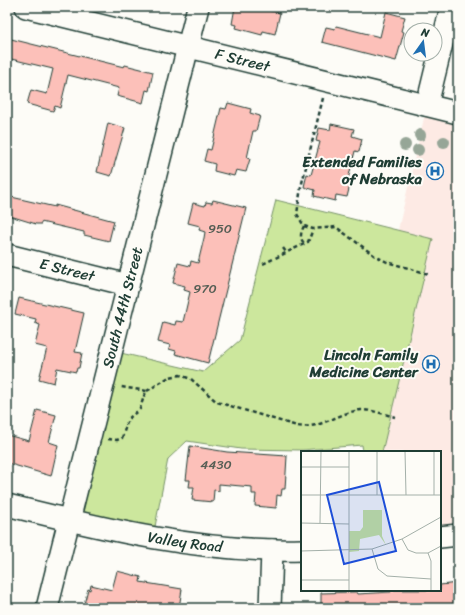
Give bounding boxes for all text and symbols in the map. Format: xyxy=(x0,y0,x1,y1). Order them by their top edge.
north arrow xyxy=(403,22,443,62)
text: N xyxy=(418,22,432,43)
street label: F Street xyxy=(212,41,274,80)
place label: Extended Families of Nebraska xyxy=(302,149,423,192)
hospital icon: Extended Families of Nebraska xyxy=(425,161,445,181)
house number: 950 xyxy=(208,217,232,240)
street label: South 44th Street xyxy=(95,244,150,371)
street label: E Street xyxy=(37,251,98,289)
house number: 970 xyxy=(193,277,217,300)
place label: Lincoln Family Medicine Center xyxy=(309,342,420,385)
hospital icon: Lincoln Family Medicine Center xyxy=(421,354,441,374)
inset map xyxy=(301,451,441,591)
house number: 4430 xyxy=(200,453,232,476)
street label: Valley Road xyxy=(146,524,225,560)

